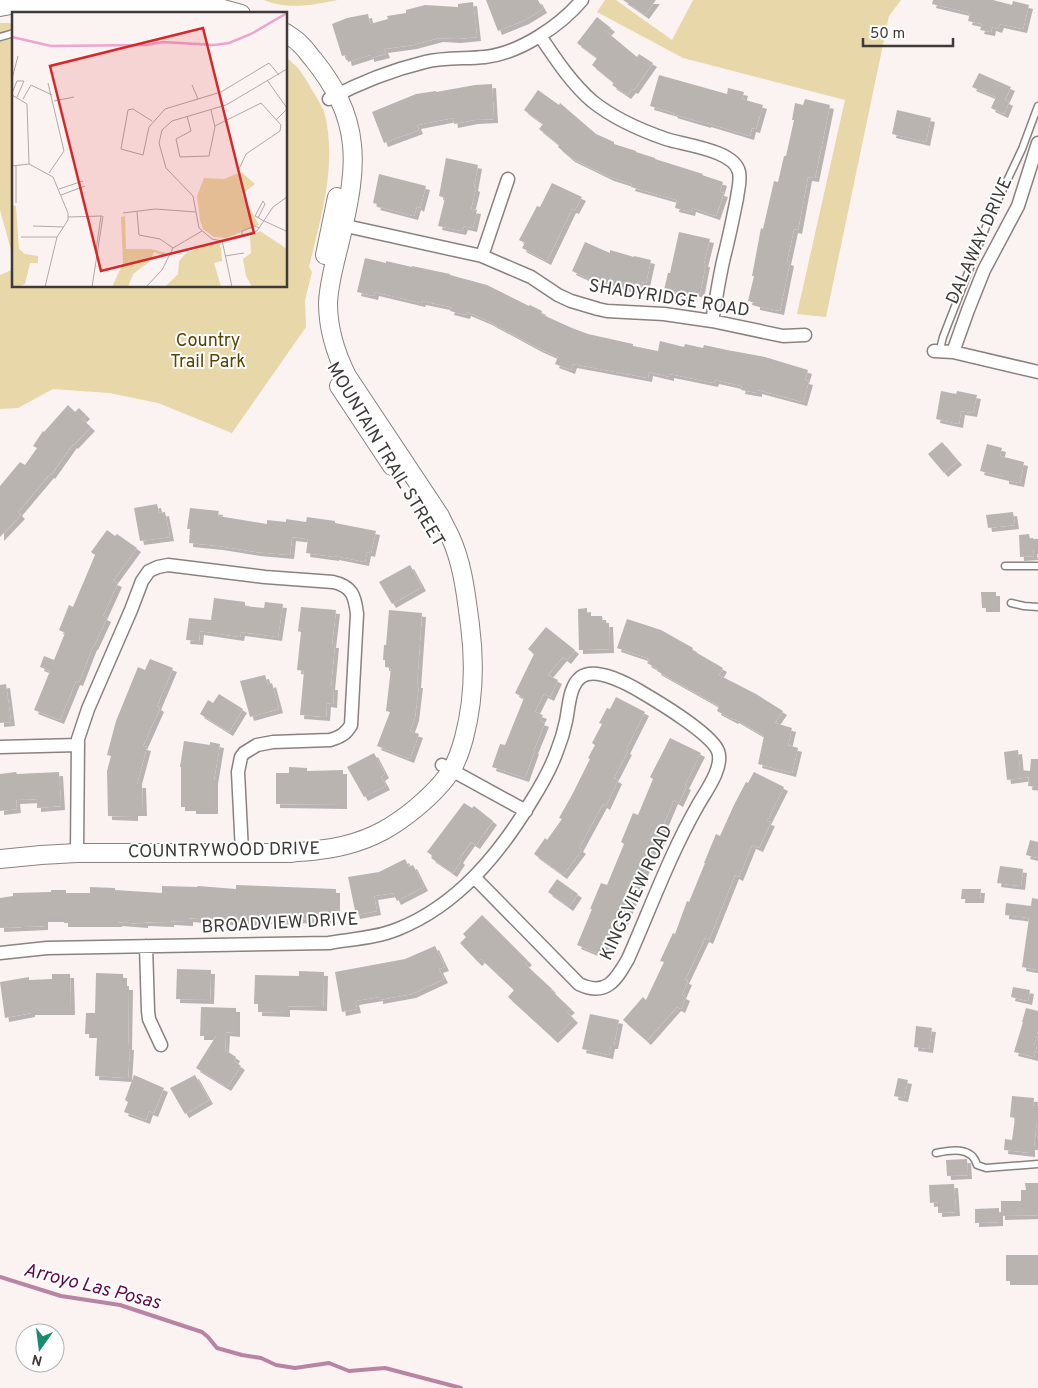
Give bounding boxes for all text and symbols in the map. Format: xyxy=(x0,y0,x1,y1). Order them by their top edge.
inset map xyxy=(12,12,288,288)
scale bar xyxy=(863,15,953,47)
text: 50 m xyxy=(870,25,905,44)
street label: DALAWAY DRIVE xyxy=(942,174,1018,308)
street label: SHADYRIDGE ROAD xyxy=(587,275,751,323)
park label: Country Trail Park xyxy=(170,330,246,374)
street label: MOUNTAIN TRAIL STREET xyxy=(321,358,449,552)
street label: KINGSVIEW ROAD xyxy=(596,822,678,964)
street label: COUNTRYWOOD DRIVE xyxy=(128,838,320,864)
street label: BROADVIEW DRIVE xyxy=(201,908,359,940)
water label: Arroyo Las Posas xyxy=(21,1258,163,1316)
north arrow xyxy=(15,1323,65,1373)
text: N xyxy=(30,1350,44,1369)

